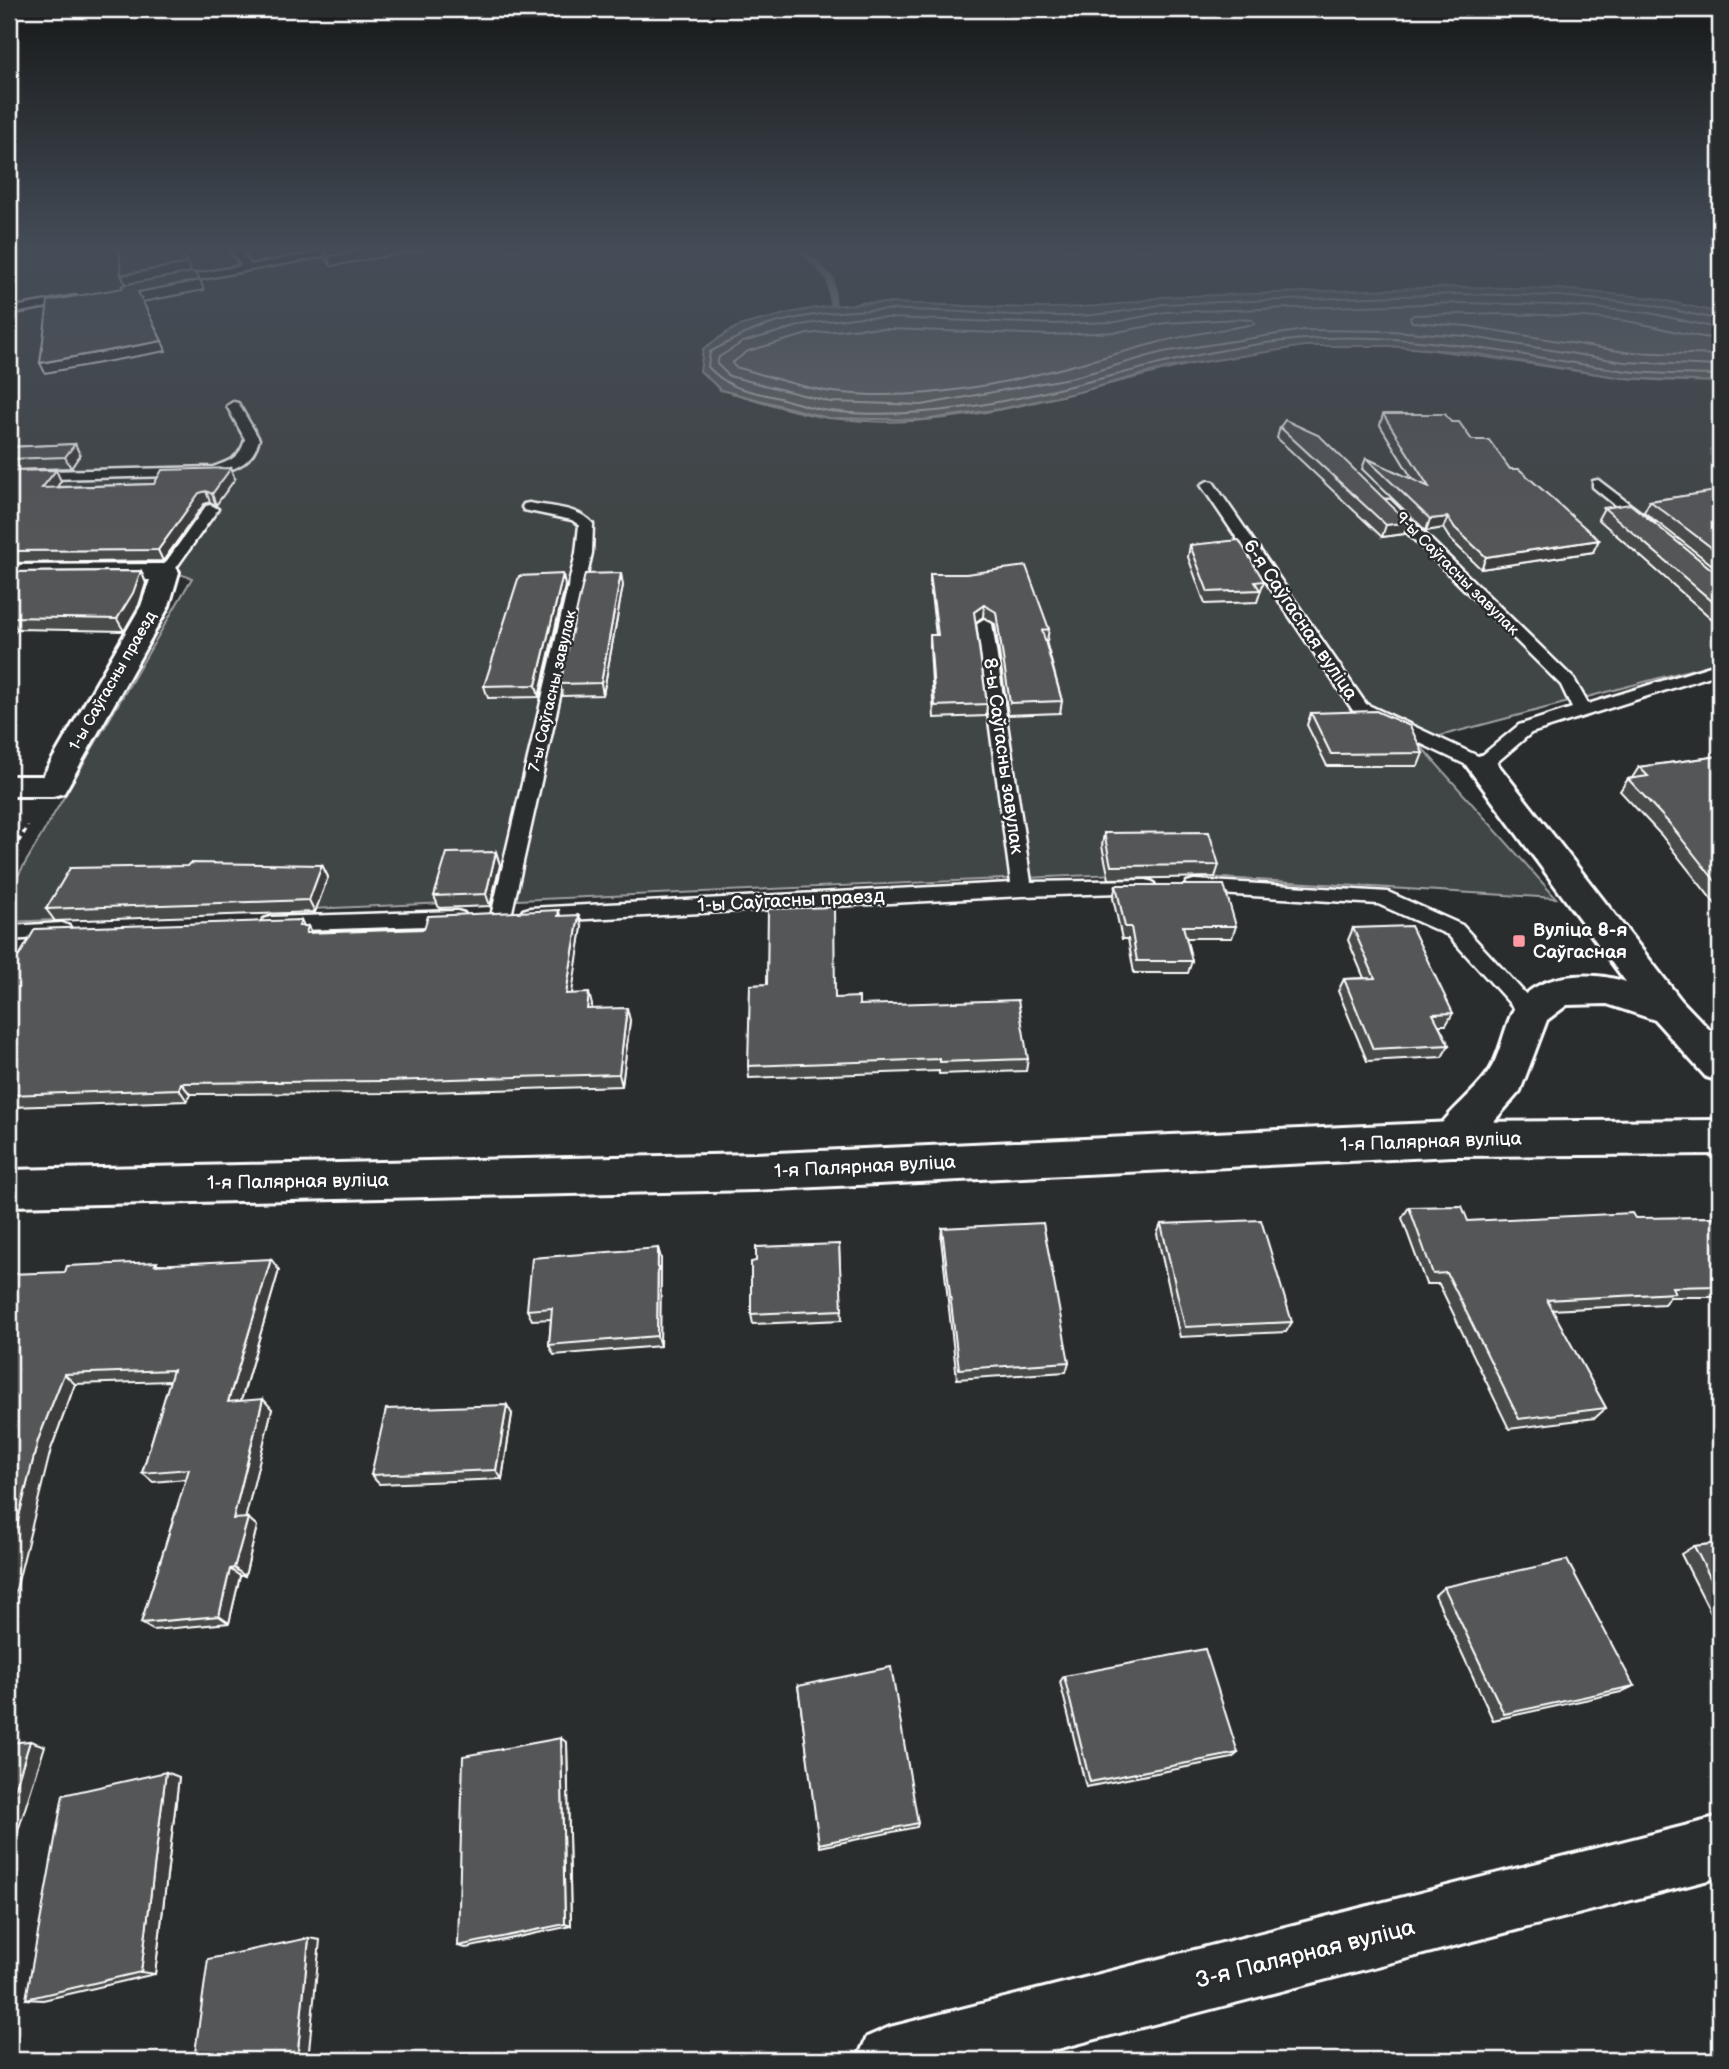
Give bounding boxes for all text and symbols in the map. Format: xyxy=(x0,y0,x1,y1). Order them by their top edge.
street label: 9-ы Саўгасны завулак xyxy=(1391,508,1523,640)
street label: 6-я Саўгасная вуліца xyxy=(1238,535,1362,705)
street label: 1-ы Саўгасны праезд xyxy=(65,608,161,754)
street label: 7-ы Саўгасны завулак xyxy=(525,608,581,774)
street label: 8-ы Саўгасны завулак xyxy=(978,656,1028,856)
street label: 1-ы Саўгасны праезд xyxy=(697,885,886,917)
place label: Вуліца 8-я Саўгасная xyxy=(1533,919,1628,964)
marker: Вуліца 8-я Саўгасная xyxy=(1511,933,1527,949)
street label: 1-я Палярная вуліца xyxy=(1340,1127,1522,1157)
street label: 1-я Палярная вуліца xyxy=(774,1151,956,1183)
street label: 1-я Палярная вуліца xyxy=(207,1169,389,1195)
street label: 3-я Палярная вуліца xyxy=(1192,1913,1418,1995)

